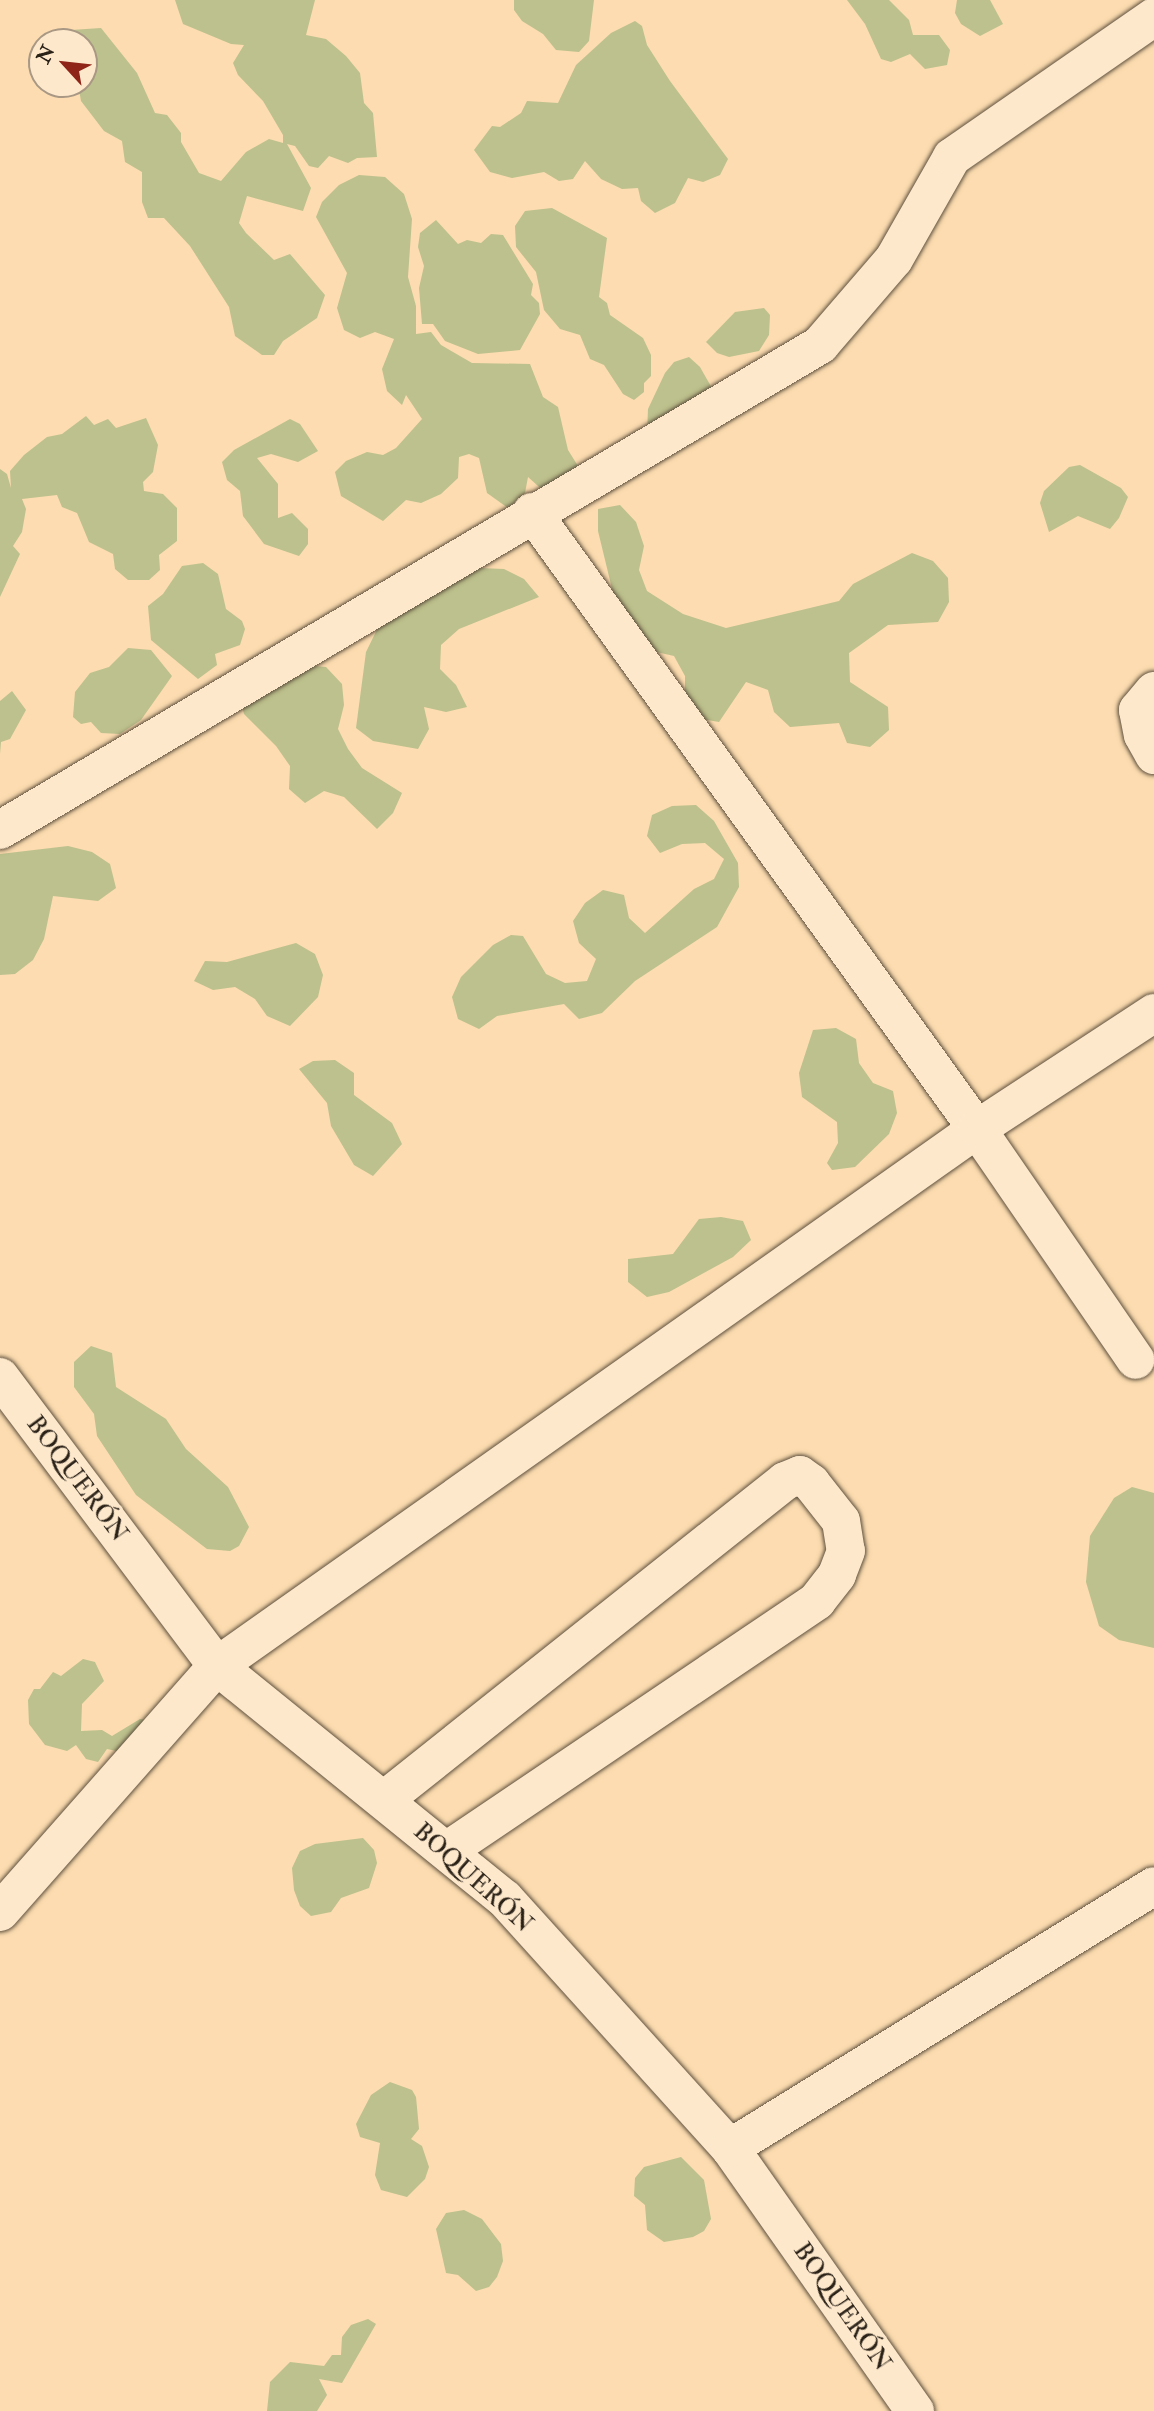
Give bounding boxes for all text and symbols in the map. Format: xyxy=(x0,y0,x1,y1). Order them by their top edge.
north arrow xyxy=(28,28,98,98)
text: N xyxy=(32,41,61,67)
street label: BOQUERÓN xyxy=(20,1410,134,1548)
street label: BOQUERÓN xyxy=(408,1817,538,1939)
street label: BOQUERÓN xyxy=(787,2237,897,2377)

